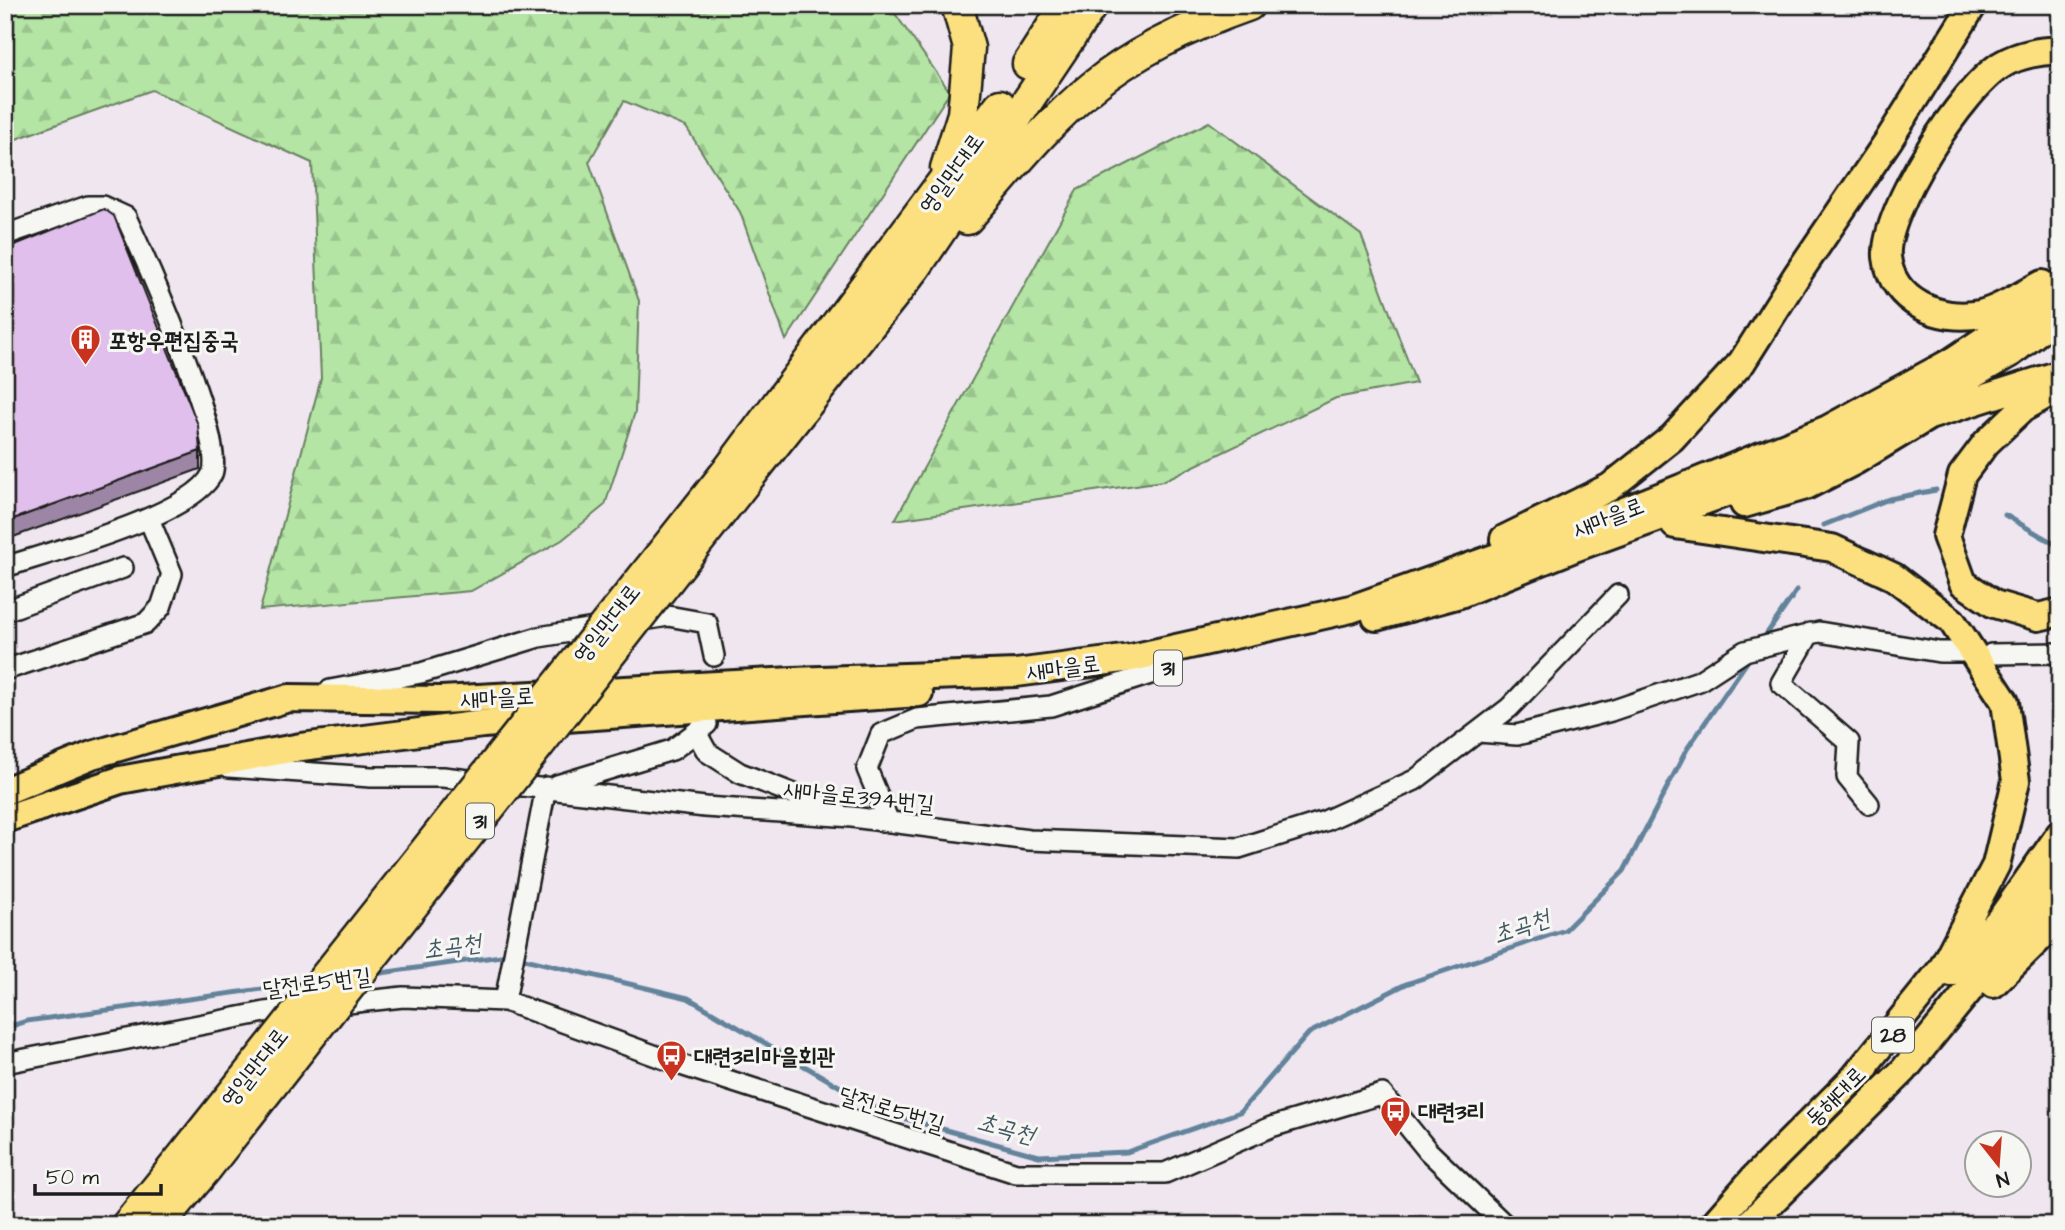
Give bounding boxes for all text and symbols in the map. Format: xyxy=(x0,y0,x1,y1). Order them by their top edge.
street label: 영일만대로 xyxy=(912,127,992,220)
building icon: 포항우편집중국 xyxy=(69,323,103,367)
place label: 포항우편집중국 xyxy=(109,325,239,357)
street label: 새마을로 xyxy=(1568,490,1649,546)
street label: 영일만대로 xyxy=(566,577,648,670)
street label: 새마을로 xyxy=(1024,648,1102,688)
road number: 31 xyxy=(1154,650,1182,686)
street label: 새마을로 xyxy=(459,680,535,716)
street label: 새마을로394번길 xyxy=(782,773,936,821)
road number: 31 xyxy=(466,804,494,838)
water label: 초곡천 xyxy=(1488,901,1557,952)
water label: 초곡천 xyxy=(421,926,486,968)
street label: 달전로5번길 xyxy=(261,960,373,1006)
road number: 28 xyxy=(1872,1018,1914,1052)
street label: 영일만대로 xyxy=(214,1021,296,1114)
bus stop icon: 대련3리마을회관 xyxy=(654,1039,688,1083)
place label: 대련3리마을회관 xyxy=(694,1041,836,1073)
street label: 동해대로 xyxy=(1798,1059,1873,1134)
street label: 달전로5번길 xyxy=(835,1079,948,1141)
bus stop icon: 대련3리 xyxy=(1378,1094,1412,1138)
place label: 대련3리 xyxy=(1418,1096,1485,1128)
water label: 초곡천 xyxy=(973,1105,1041,1154)
north arrow xyxy=(1964,1128,2034,1198)
scale bar xyxy=(35,1153,161,1197)
text: 50 m xyxy=(46,1163,100,1192)
text: N xyxy=(1993,1164,2012,1193)

